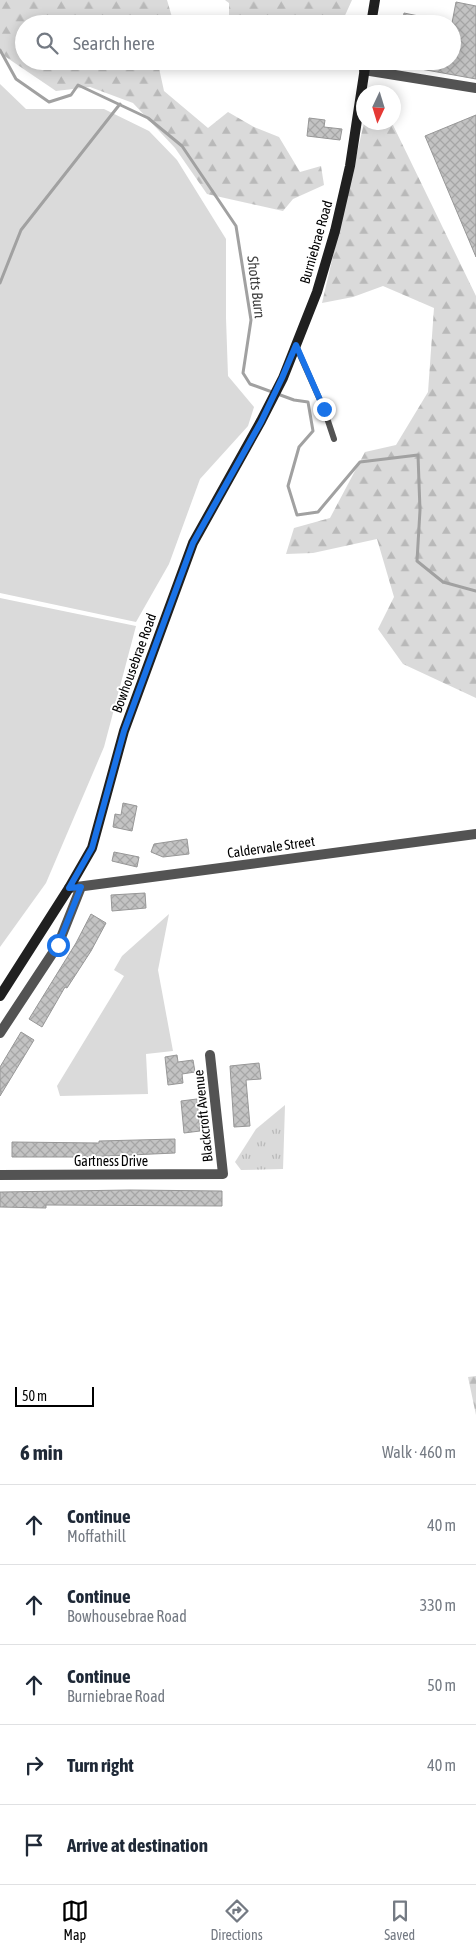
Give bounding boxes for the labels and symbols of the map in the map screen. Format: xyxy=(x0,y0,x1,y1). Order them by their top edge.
north arrow xyxy=(356,85,401,130)
street label: Burniebrae Road xyxy=(296,199,336,285)
water label: Shotts Burn xyxy=(244,254,269,319)
route end xyxy=(313,398,336,421)
street label: Bowhousebrae Road xyxy=(109,611,159,715)
street label: Caldervale Street xyxy=(226,833,316,861)
route start xyxy=(47,934,70,957)
street label: Blackcroft Avenue xyxy=(190,1069,216,1163)
street label: Gartness Drive xyxy=(74,1153,148,1169)
scale bar xyxy=(15,1384,94,1407)

